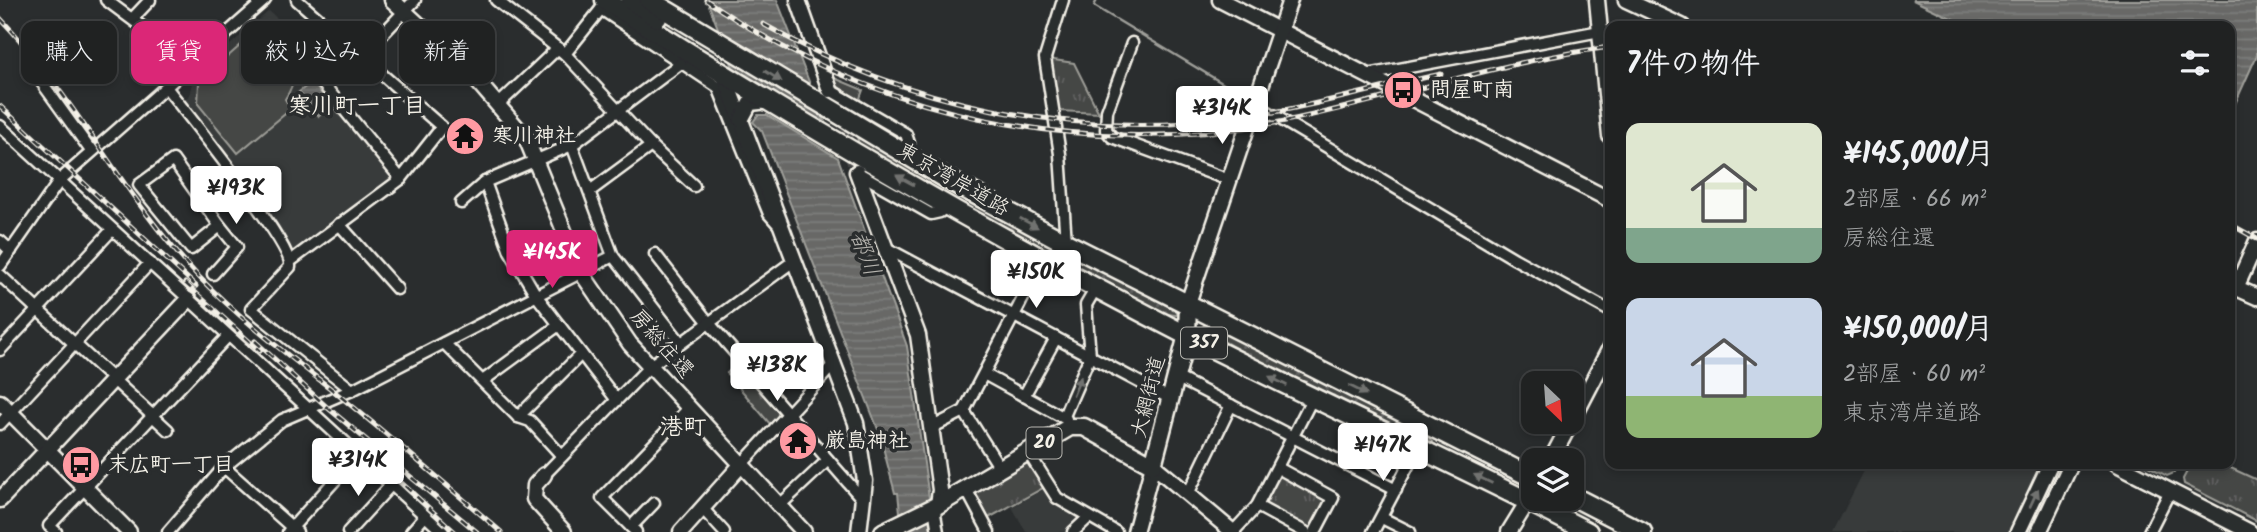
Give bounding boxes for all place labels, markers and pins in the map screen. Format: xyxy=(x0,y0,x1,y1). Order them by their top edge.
bus stop icon: 問屋町南 xyxy=(1382,69,1424,111)
place label: 問屋町南 xyxy=(1430,74,1514,107)
pin: ¥314K xyxy=(1173,86,1271,146)
temple icon: 寒川神社 xyxy=(444,115,486,157)
place label: 寒川神社 xyxy=(492,120,576,153)
pin: ¥193K xyxy=(187,166,285,226)
pin: ¥145K xyxy=(503,230,601,290)
pin: ¥150K xyxy=(987,250,1085,310)
pin: ¥138K xyxy=(728,344,826,403)
temple icon: 厳島神社 xyxy=(777,420,819,462)
pin: ¥147K xyxy=(1334,424,1432,483)
place label: 厳島神社 xyxy=(825,425,909,458)
pin: ¥314K xyxy=(309,438,407,498)
bus stop icon: 末広町一丁目 xyxy=(60,444,102,486)
place label: 末広町一丁目 xyxy=(108,449,234,482)

